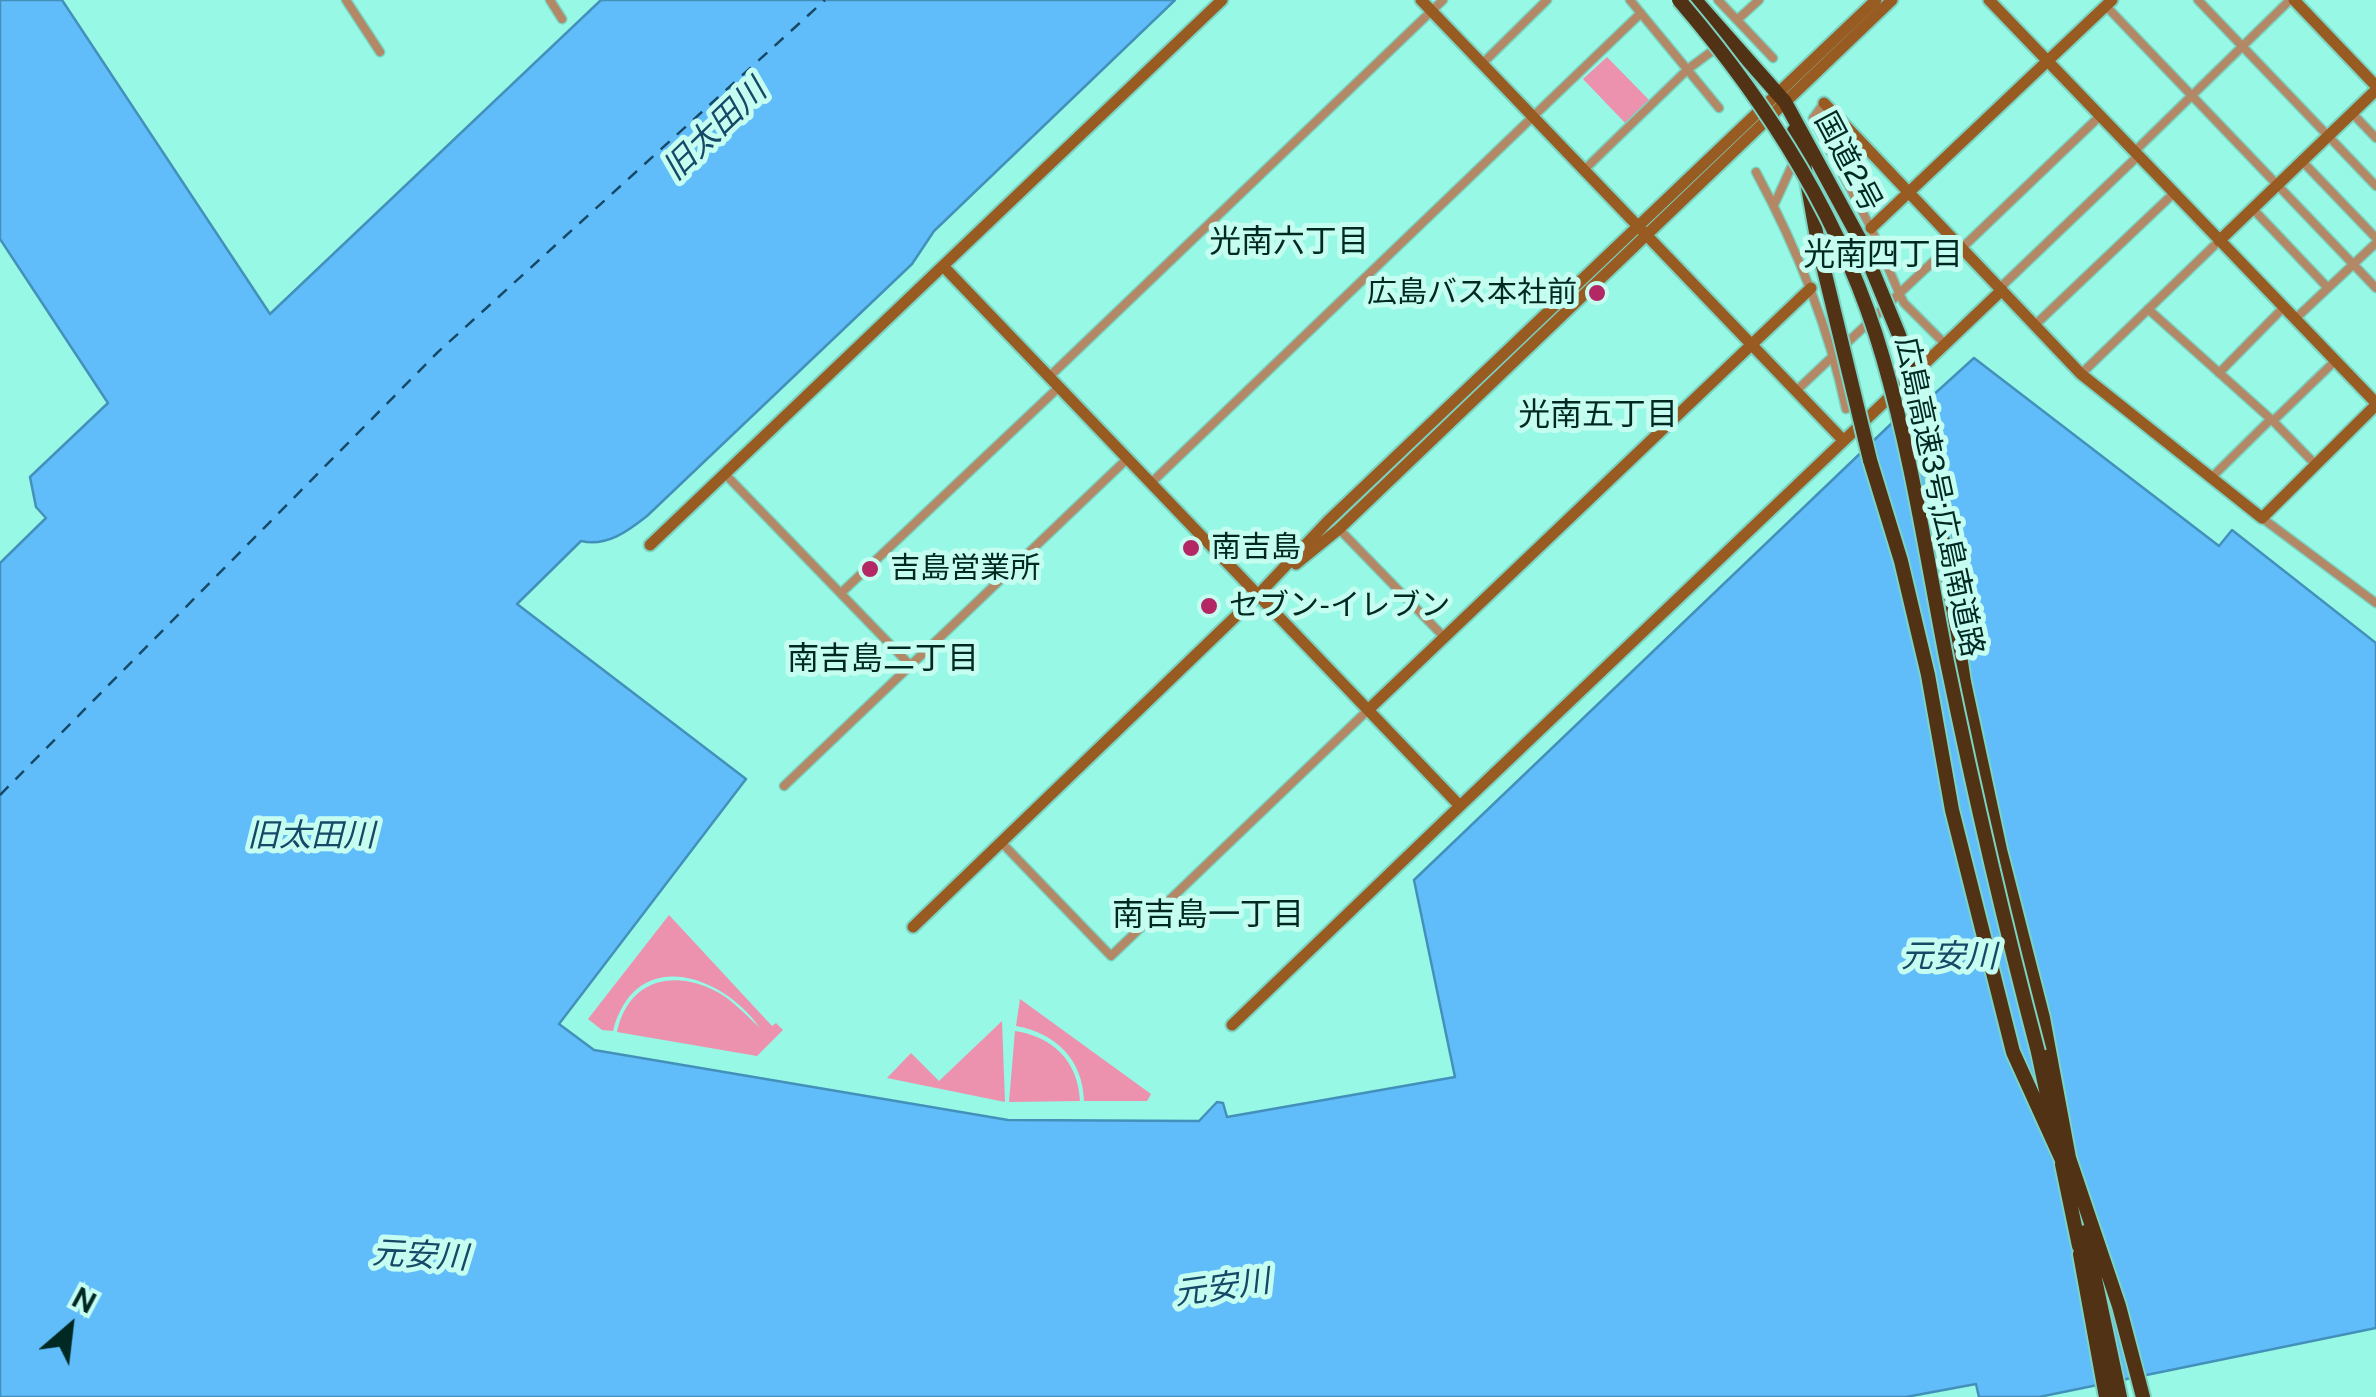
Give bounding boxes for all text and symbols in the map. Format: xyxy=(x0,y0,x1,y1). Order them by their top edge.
water label: 旧太田川 xyxy=(656,72,774,188)
street label: 国道2号 xyxy=(1807,106,1889,218)
district label: 光南六丁目 xyxy=(1209,223,1369,261)
district label: 光南四丁目 xyxy=(1803,236,1963,274)
place label: 広島バス本社前 xyxy=(1367,275,1577,311)
marker: 広島バス本社前 xyxy=(1586,282,1608,304)
street label: 広島高速3号;広島南道路 xyxy=(1887,334,1991,660)
district label: 光南五丁目 xyxy=(1518,396,1678,434)
place label: 南吉島 xyxy=(1211,530,1301,566)
marker: 南吉島 xyxy=(1180,537,1202,559)
place label: 吉島営業所 xyxy=(890,551,1040,587)
marker: 吉島営業所 xyxy=(859,558,881,580)
place label: セブン-イレブン xyxy=(1229,588,1450,624)
marker: セブン-イレブン xyxy=(1198,595,1220,617)
district label: 南吉島二丁目 xyxy=(787,640,979,678)
water label: 旧太田川 xyxy=(247,817,375,855)
district label: 南吉島一丁目 xyxy=(1112,896,1304,934)
water label: 元安川 xyxy=(1901,938,1997,976)
water label: 元安川 xyxy=(371,1234,469,1278)
water label: 元安川 xyxy=(1172,1262,1272,1314)
north arrow xyxy=(20,1277,120,1377)
text: N xyxy=(67,1280,102,1320)

